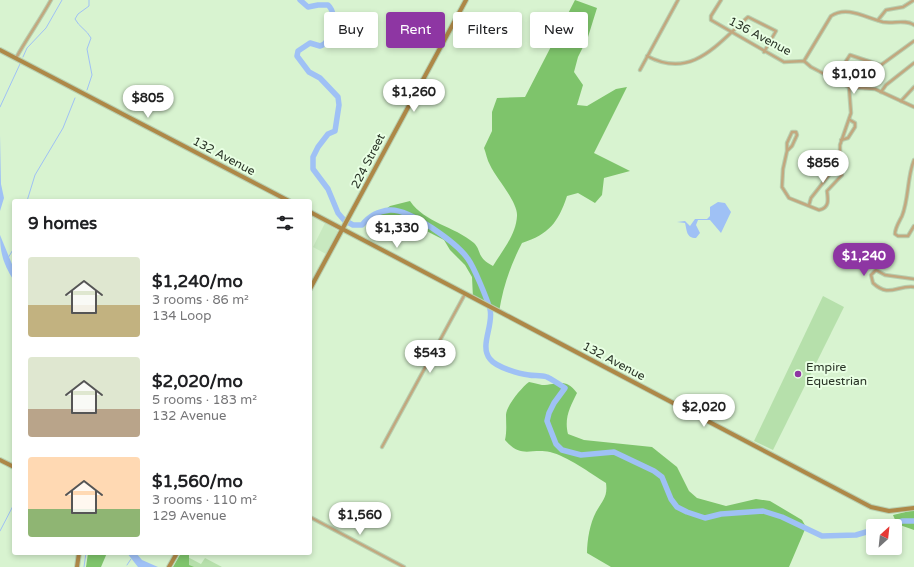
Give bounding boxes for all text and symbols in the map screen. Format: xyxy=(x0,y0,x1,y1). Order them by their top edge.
chip: Buy xyxy=(324,12,378,48)
chip: Rent xyxy=(386,12,445,48)
chip: Filters xyxy=(453,12,522,48)
chip: New xyxy=(530,12,588,48)
street label: 136 Avenue xyxy=(726,14,794,58)
pin: $1,010 xyxy=(821,61,887,95)
text: $1,010 xyxy=(832,66,876,82)
pin: $1,260 xyxy=(381,79,447,113)
text: $1,260 xyxy=(392,84,436,100)
pin: $805 xyxy=(124,85,172,119)
text: $805 xyxy=(132,90,164,106)
street label: 224 Street xyxy=(348,131,388,191)
street label: 132 Avenue xyxy=(190,134,258,178)
pin: $856 xyxy=(799,150,847,184)
text: $856 xyxy=(807,155,839,171)
icon: filters xyxy=(274,212,296,234)
text: 9 homes xyxy=(28,213,97,234)
pin: $1,330 xyxy=(364,215,430,249)
text: $1,330 xyxy=(375,220,419,236)
pin: $1,240 xyxy=(831,243,897,277)
text: $1,240 xyxy=(842,248,886,264)
text: $1,240/mo xyxy=(152,271,243,292)
icon: home xyxy=(60,273,108,321)
text: 3 rooms · 86 m² xyxy=(152,292,249,308)
text: 134 Loop xyxy=(152,308,211,324)
street label: 132 Avenue xyxy=(580,339,648,383)
pin: $543 xyxy=(406,340,454,374)
text: $543 xyxy=(414,345,446,361)
place label: Empire Equestrian xyxy=(806,360,867,388)
marker: Empire Equestrian xyxy=(793,369,803,379)
text: $2,020/mo xyxy=(152,371,243,392)
icon: home xyxy=(60,373,108,421)
text: 5 rooms · 183 m² xyxy=(152,392,257,408)
pin: $2,020 xyxy=(671,394,737,428)
text: $2,020 xyxy=(682,399,726,415)
text: 132 Avenue xyxy=(152,408,226,424)
text: $1,560/mo xyxy=(152,471,243,492)
icon: home xyxy=(60,473,108,521)
text: 3 rooms · 110 m² xyxy=(152,492,257,508)
pin: $1,560 xyxy=(327,502,393,536)
text: $1,560 xyxy=(338,507,382,523)
text: 129 Avenue xyxy=(152,508,226,524)
north arrow xyxy=(866,519,902,555)
map controls xyxy=(866,519,902,555)

